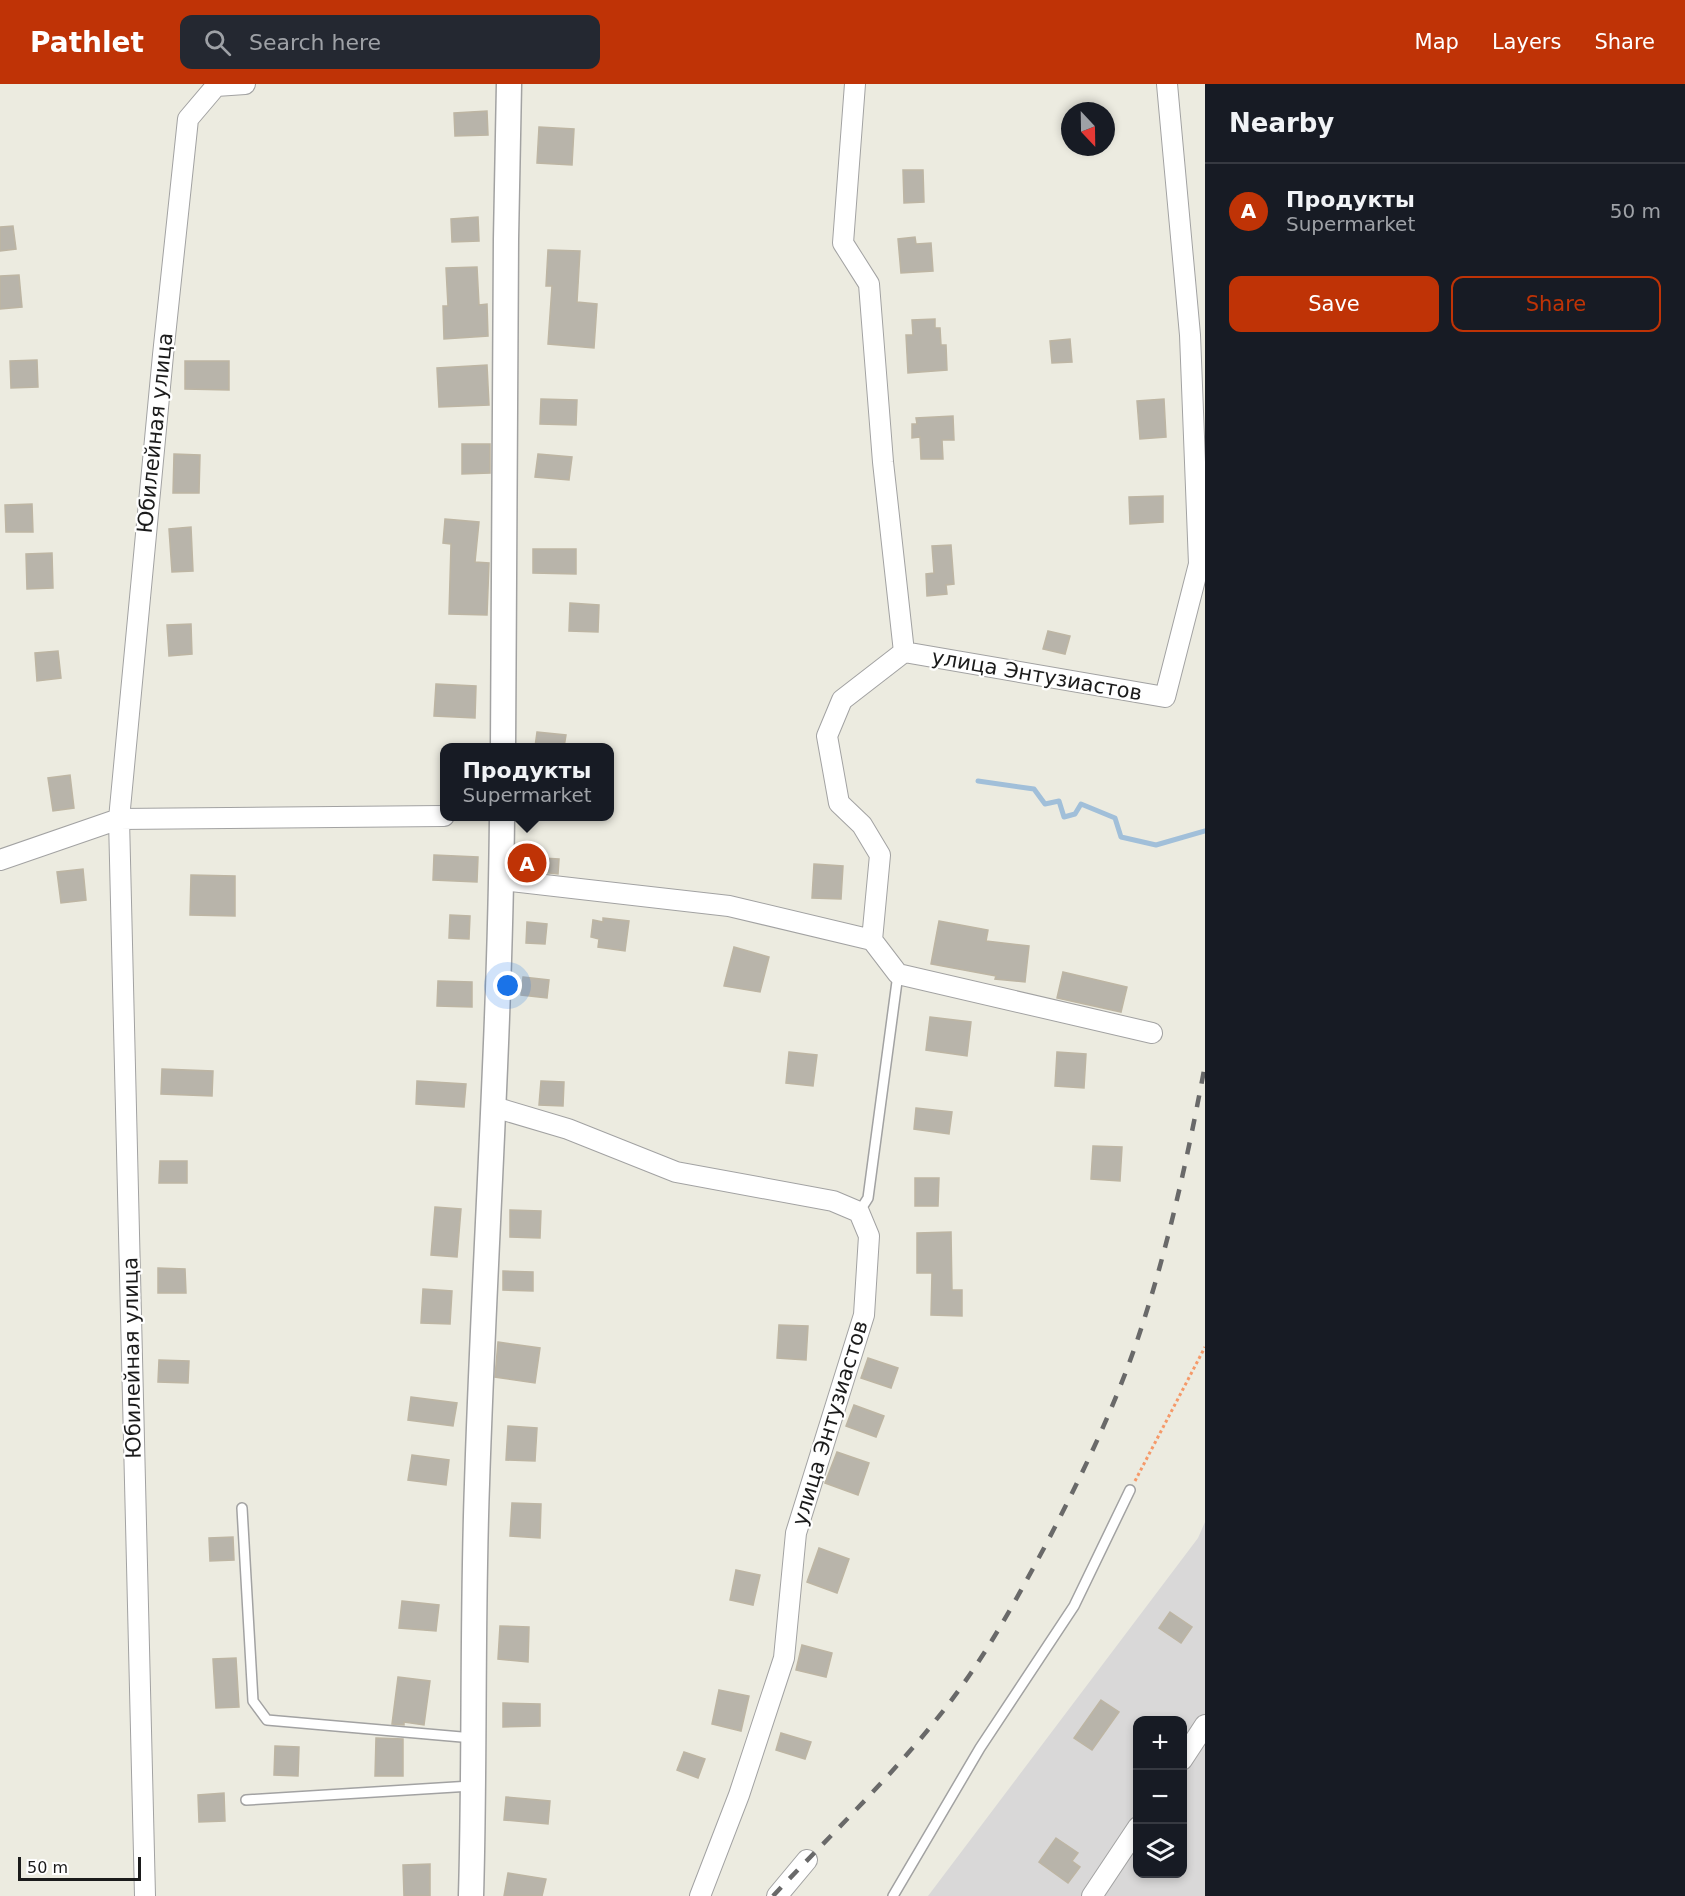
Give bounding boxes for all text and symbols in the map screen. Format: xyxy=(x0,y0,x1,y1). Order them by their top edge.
search box xyxy=(180,15,600,69)
text: Pathlet xyxy=(30,26,144,59)
icon: search xyxy=(201,26,234,59)
text: Search here xyxy=(249,30,381,55)
text: Map xyxy=(1415,30,1459,54)
text: Layers xyxy=(1492,30,1561,54)
text: Share xyxy=(1594,30,1655,54)
north arrow xyxy=(1061,102,1115,156)
text: Nearby xyxy=(1229,108,1334,138)
text: Продукты xyxy=(1286,187,1415,212)
text: A xyxy=(1241,199,1256,223)
text: 50 m xyxy=(1610,199,1661,223)
text: Supermarket xyxy=(1286,212,1415,236)
button: Save xyxy=(1229,276,1439,332)
button: Share xyxy=(1451,276,1661,332)
street label: Юбилейная улица xyxy=(133,331,177,535)
street label: улица Энтузиастов xyxy=(930,645,1144,705)
popup xyxy=(440,743,614,821)
text: Продукты xyxy=(462,758,591,783)
text: Supermarket xyxy=(462,783,592,807)
pin: A xyxy=(508,840,546,886)
your location xyxy=(493,971,522,1000)
street label: Юбилейная улица xyxy=(118,1257,146,1459)
street label: улица Энтузиастов xyxy=(787,1318,873,1528)
map controls xyxy=(1133,1716,1187,1878)
button: + xyxy=(1133,1716,1187,1770)
button: − xyxy=(1133,1770,1187,1824)
button: layers xyxy=(1133,1824,1187,1878)
scale bar xyxy=(18,1854,141,1882)
text: 50 m xyxy=(27,1858,68,1877)

